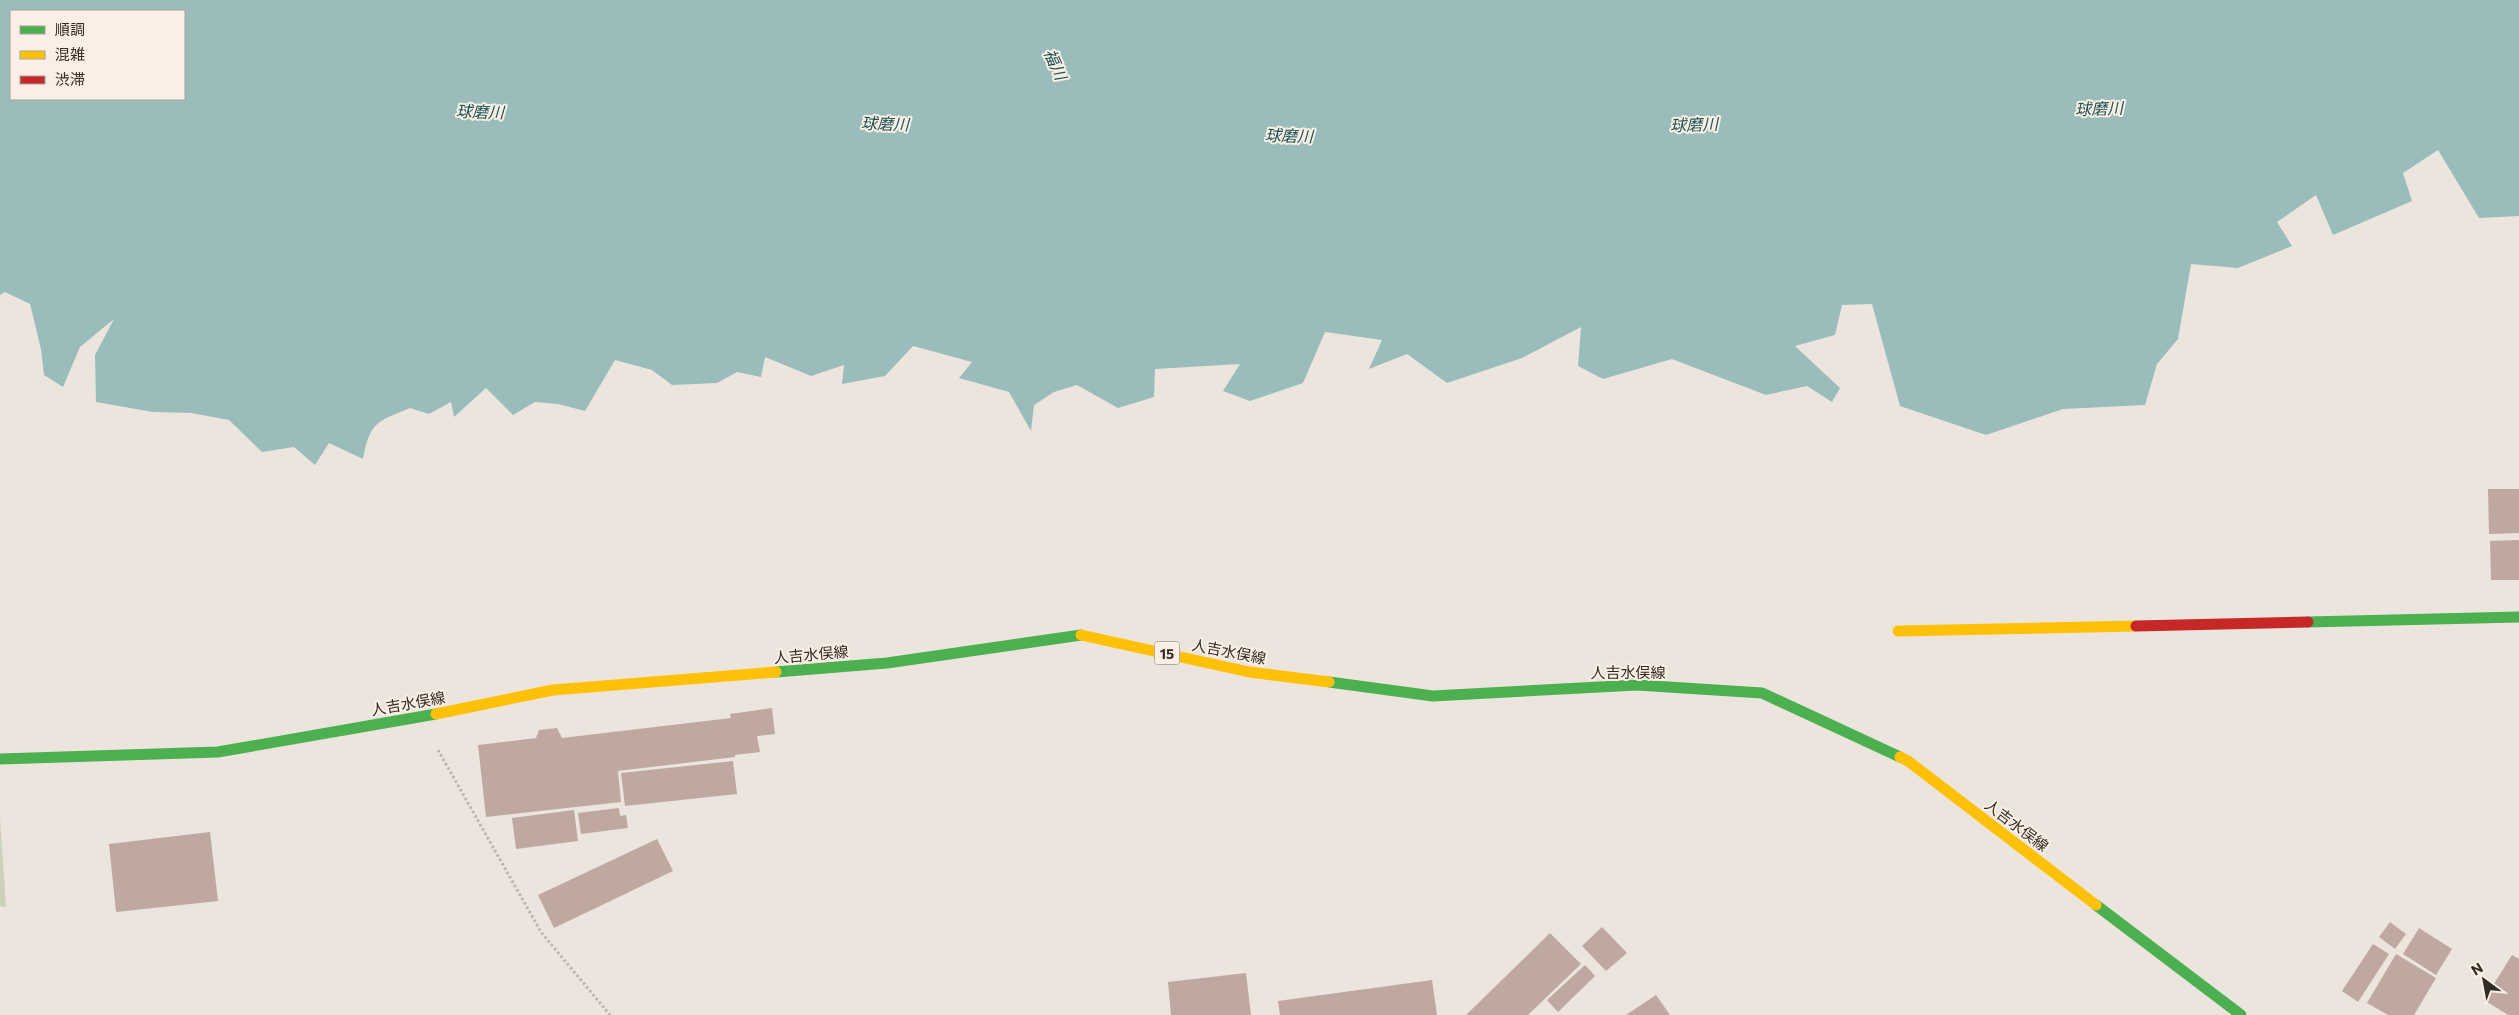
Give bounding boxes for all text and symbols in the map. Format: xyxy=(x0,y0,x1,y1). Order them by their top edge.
legend xyxy=(10,10,185,100)
text: 順調 xyxy=(55,20,85,38)
text: 混雑 xyxy=(55,45,85,63)
water label: 福川 xyxy=(1041,46,1072,84)
text: 渋滞 xyxy=(55,70,85,88)
water label: 球磨川 xyxy=(2075,98,2125,118)
water label: 球磨川 xyxy=(456,101,506,121)
water label: 球磨川 xyxy=(861,113,911,133)
water label: 球磨川 xyxy=(1670,114,1720,134)
water label: 球磨川 xyxy=(1265,125,1315,145)
street label: 人吉水俣線 xyxy=(1190,635,1268,667)
road number: 15 xyxy=(1154,641,1180,664)
street label: 人吉水俣線 xyxy=(773,642,849,666)
street label: 人吉水俣線 xyxy=(1590,663,1666,681)
street label: 人吉水俣線 xyxy=(369,688,447,718)
street label: 人吉水俣線 xyxy=(1982,795,2052,855)
north arrow xyxy=(2459,955,2509,1005)
text: N xyxy=(2468,959,2486,979)

